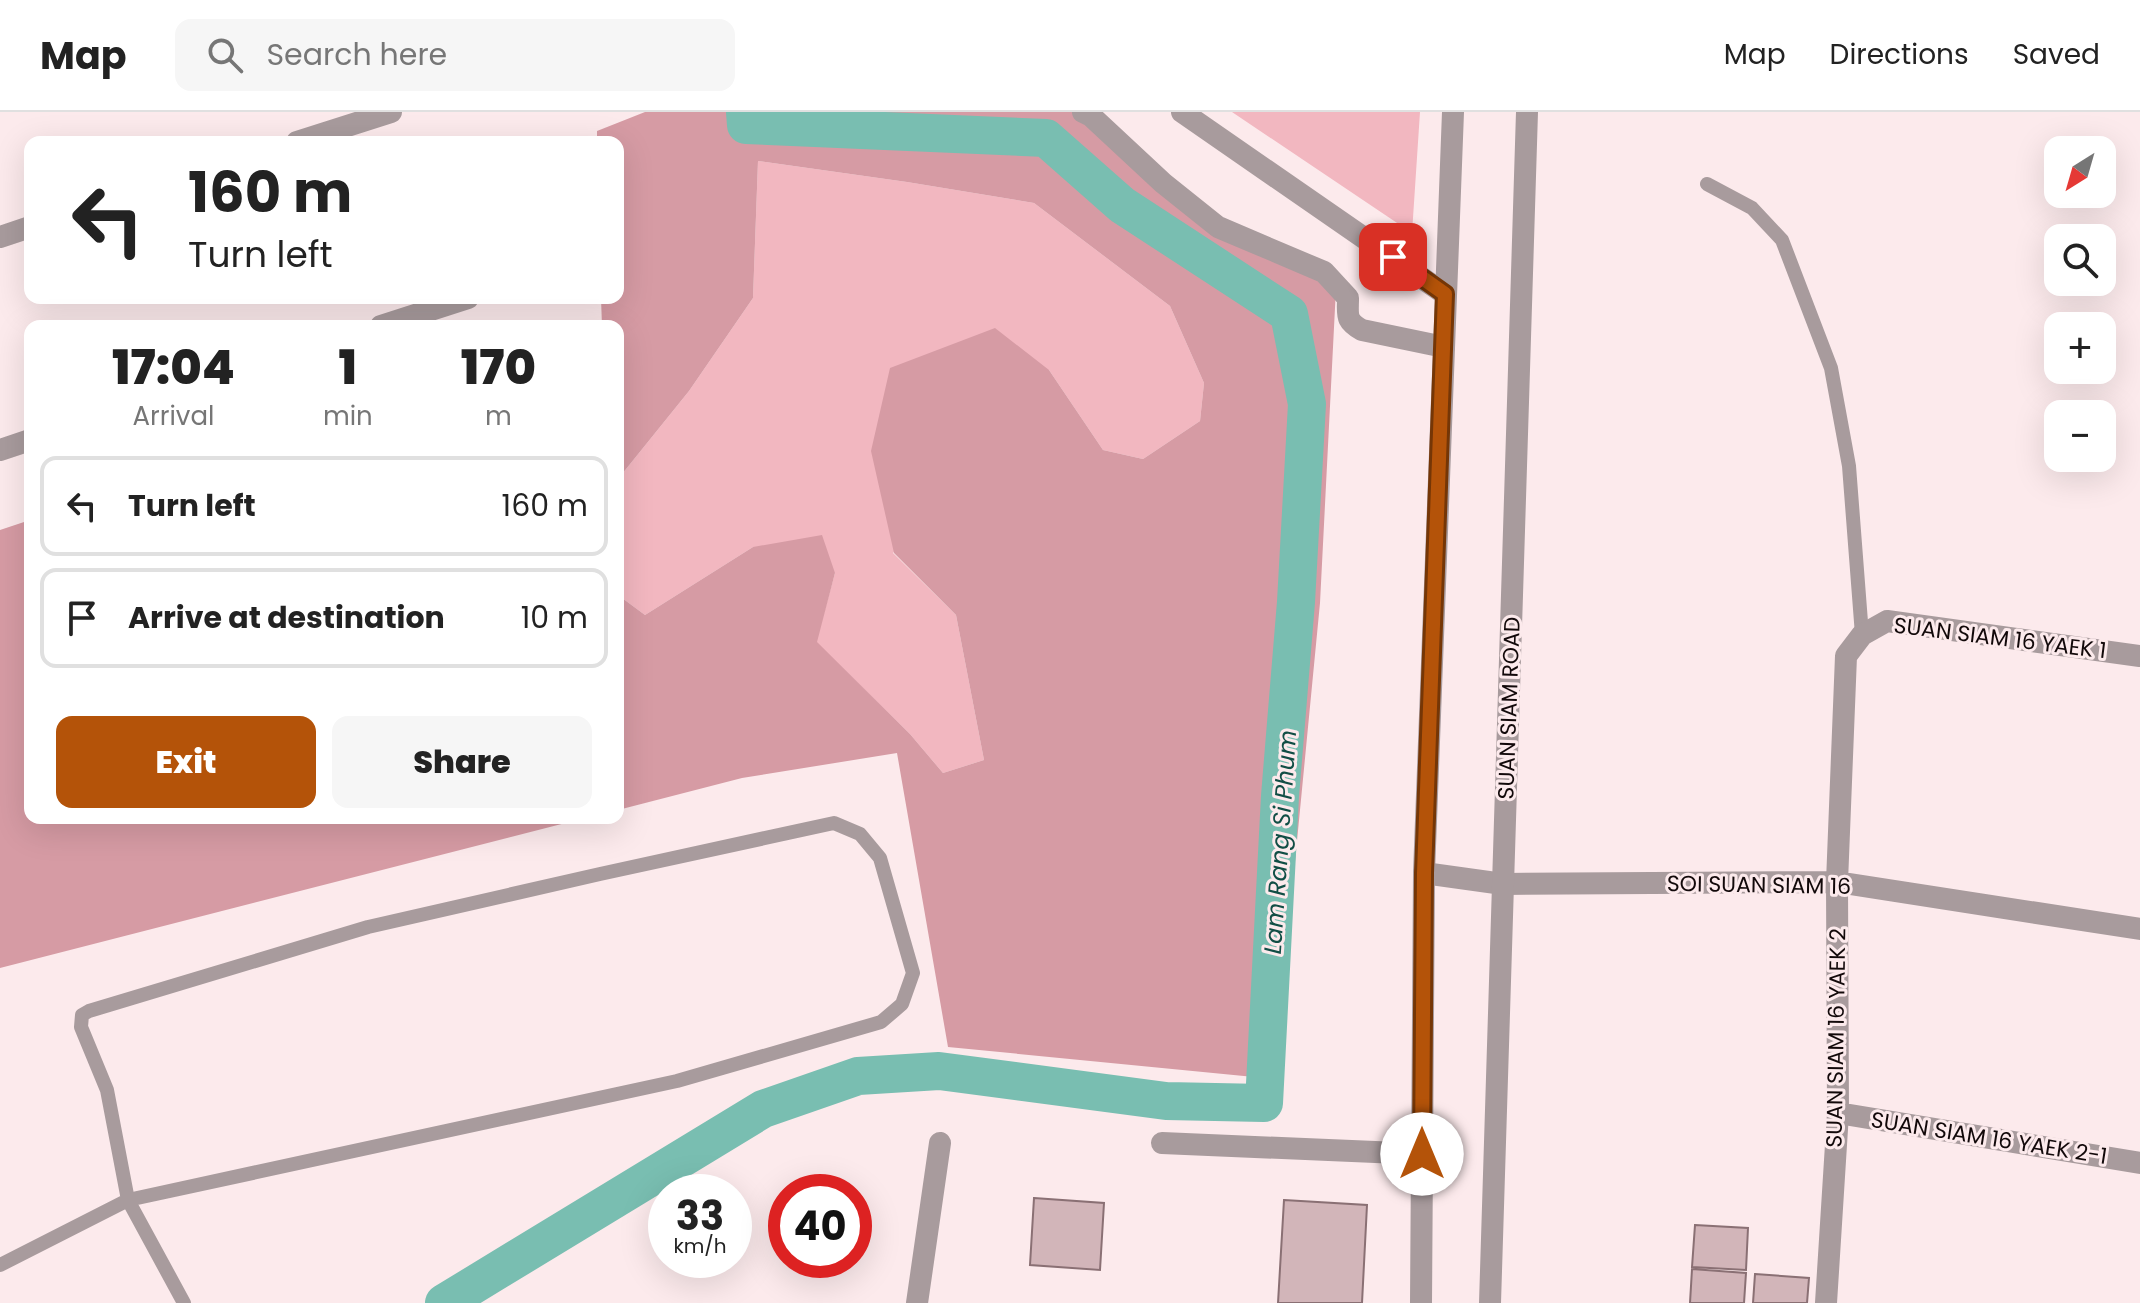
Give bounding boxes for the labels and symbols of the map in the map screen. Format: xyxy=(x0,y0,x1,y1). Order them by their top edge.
north arrow xyxy=(2044,136,2116,208)
pin xyxy=(1359,223,1427,291)
street label: SUAN SIAM 16 YAEK 1 xyxy=(1892,610,2108,666)
street label: SUAN SIAM ROAD xyxy=(1490,616,1528,800)
water label: Lam Rang Si Phum xyxy=(1256,729,1304,955)
street label: SOI SUAN SIAM 16 xyxy=(1667,868,1851,902)
street label: SUAN SIAM 16 YAEK 2 xyxy=(1819,928,1853,1148)
street label: SUAN SIAM 16 YAEK 2-1 xyxy=(1869,1104,2109,1172)
position arrow xyxy=(1380,1112,1464,1196)
speed limit sign: 40 xyxy=(768,1174,872,1278)

